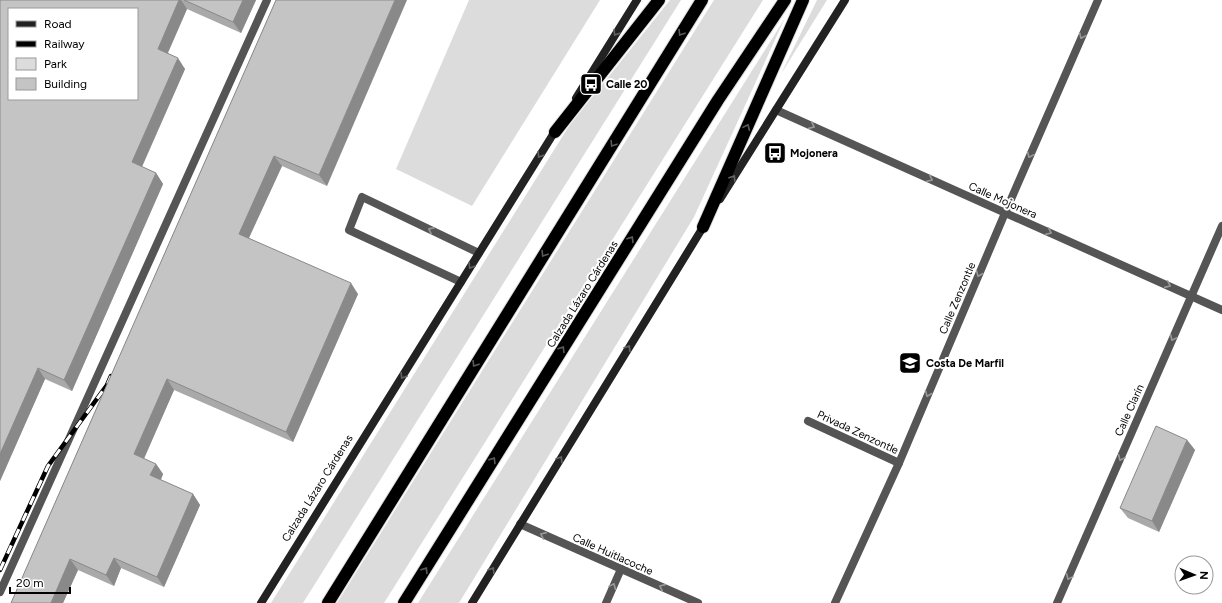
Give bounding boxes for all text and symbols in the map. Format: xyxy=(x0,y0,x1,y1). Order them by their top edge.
legend xyxy=(8,8,138,100)
text: Road xyxy=(44,17,72,31)
one-way arrow xyxy=(613,29,621,36)
one-way arrow xyxy=(678,29,686,36)
one-way arrow xyxy=(1079,32,1087,39)
text: Railway xyxy=(44,37,85,51)
text: Park xyxy=(44,57,67,71)
bus stop icon: Calle 20 xyxy=(578,71,604,97)
text: Building xyxy=(44,77,87,91)
place label: Calle 20 xyxy=(606,78,647,91)
one-way arrow xyxy=(807,121,815,129)
one-way arrow xyxy=(742,124,750,131)
one-way arrow xyxy=(610,140,617,147)
bus stop icon: Mojonera xyxy=(762,140,788,166)
place label: Mojonera xyxy=(790,147,838,160)
one-way arrow xyxy=(1027,150,1035,158)
one-way arrow xyxy=(537,151,545,158)
one-way arrow xyxy=(926,174,934,182)
one-way arrow xyxy=(729,175,736,182)
street label: Calle Mojonera xyxy=(967,180,1039,221)
one-way arrow xyxy=(428,227,435,235)
one-way arrow xyxy=(1045,228,1052,236)
one-way arrow xyxy=(626,236,634,243)
street label: Calzada Lázaro Cárdenas xyxy=(544,238,621,350)
one-way arrow xyxy=(541,250,549,257)
street label: Calle Zenzontle xyxy=(936,260,978,336)
one-way arrow xyxy=(468,262,476,269)
one-way arrow xyxy=(975,271,983,278)
one-way arrow xyxy=(1163,280,1171,288)
one-way arrow xyxy=(1170,334,1178,342)
one-way arrow xyxy=(623,345,631,352)
one-way arrow xyxy=(558,346,565,353)
school or university icon: Costa De Marfil xyxy=(897,350,923,376)
place label: Costa De Marfil xyxy=(926,357,1004,370)
one-way arrow xyxy=(473,360,480,367)
one-way arrow xyxy=(400,372,407,379)
street label: Calle Clarín xyxy=(1112,382,1147,438)
one-way arrow xyxy=(925,390,933,397)
street label: Privada Zenzontle xyxy=(815,408,901,457)
street label: Calzada Lázaro Cárdenas xyxy=(279,432,356,544)
one-way arrow xyxy=(1117,454,1125,461)
one-way arrow xyxy=(555,456,563,463)
one-way arrow xyxy=(489,457,496,464)
street label: Calle Huitlacoche xyxy=(571,531,655,578)
one-way arrow xyxy=(540,532,547,540)
north arrow xyxy=(1174,555,1214,595)
one-way arrow xyxy=(420,567,427,574)
one-way arrow xyxy=(487,567,495,574)
scale bar xyxy=(10,569,70,595)
text: N xyxy=(1197,571,1210,580)
one-way arrow xyxy=(1065,573,1073,580)
text: 20 m xyxy=(16,576,44,590)
one-way arrow xyxy=(608,583,616,591)
one-way arrow xyxy=(659,584,666,592)

